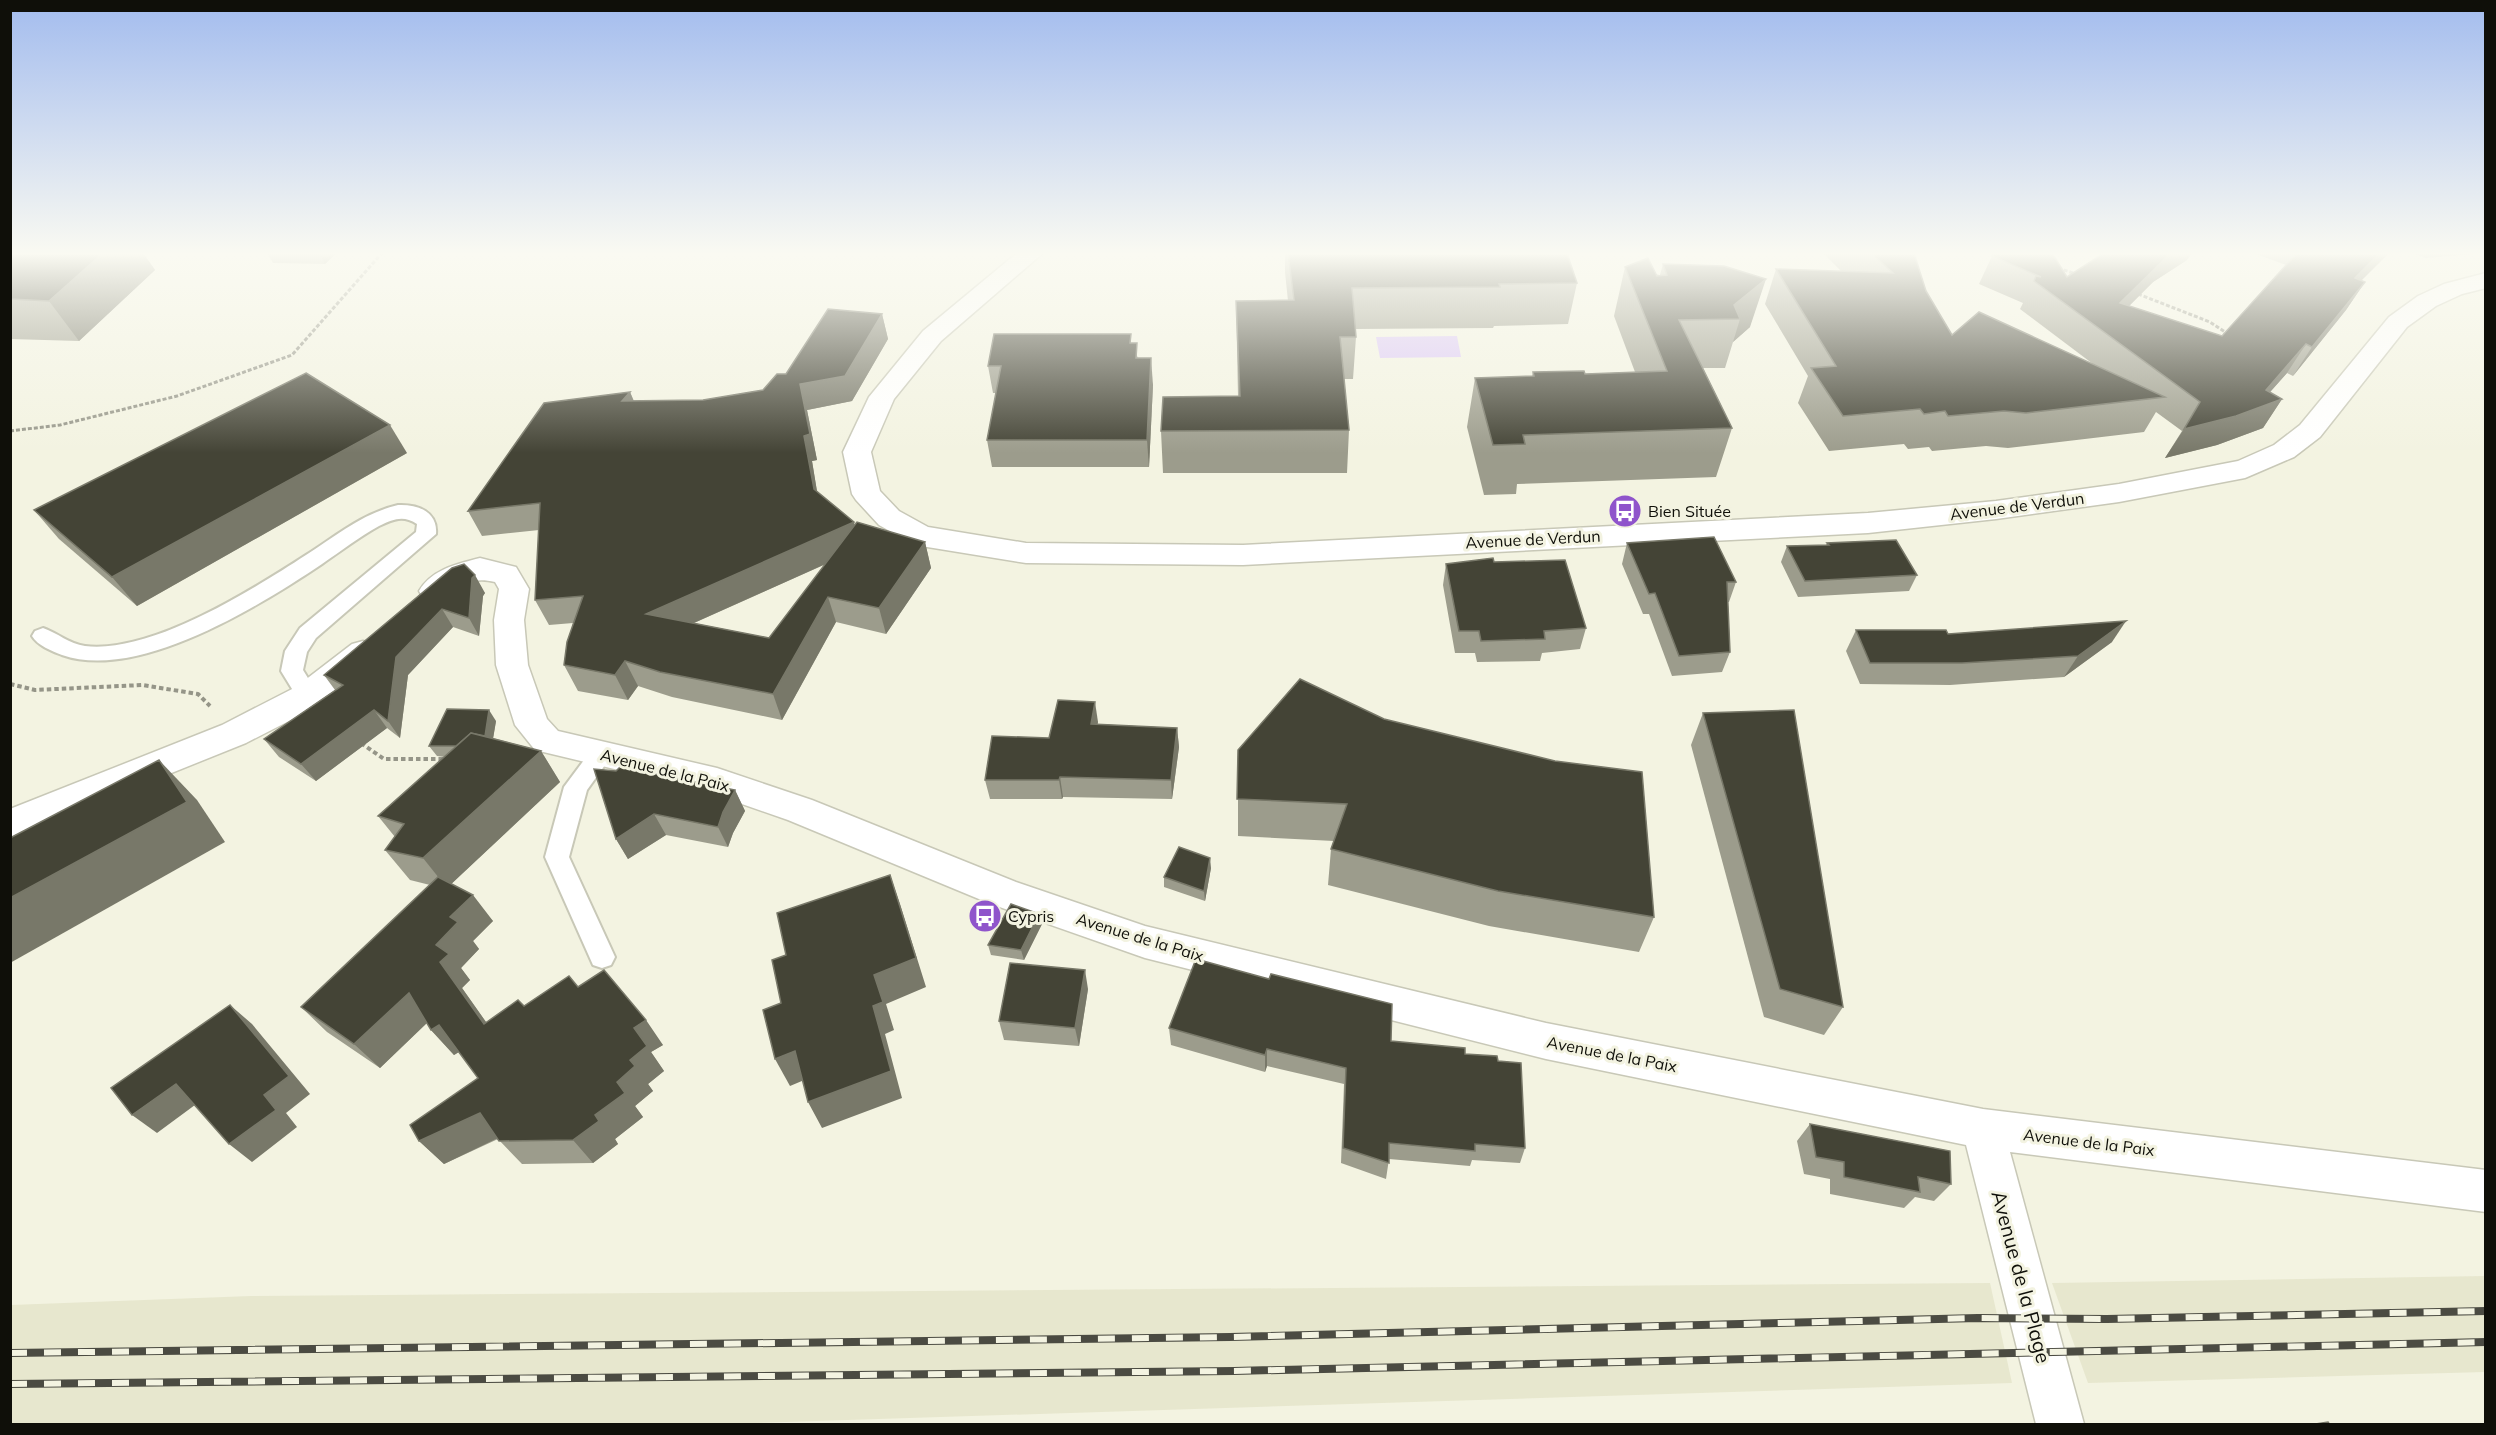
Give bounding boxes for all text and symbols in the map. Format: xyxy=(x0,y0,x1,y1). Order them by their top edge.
street label: Avenue de Verdun xyxy=(1949,488,2085,524)
bus stop icon: Bien Située xyxy=(1607,493,1643,529)
place label: Bien Située xyxy=(1648,501,1731,521)
street label: Avenue de Verdun xyxy=(1465,525,1601,553)
street label: Avenue de la Paix xyxy=(599,744,732,796)
bus stop icon: Cypris xyxy=(967,898,1003,934)
place label: Cypris xyxy=(1008,906,1054,926)
street label: Avenue de la Paix xyxy=(1074,908,1206,966)
street label: Avenue de la Paix xyxy=(1545,1032,1679,1076)
street label: Avenue de la Paix xyxy=(2022,1124,2156,1160)
street label: Avenue de la Plage xyxy=(1986,1188,2057,1366)

